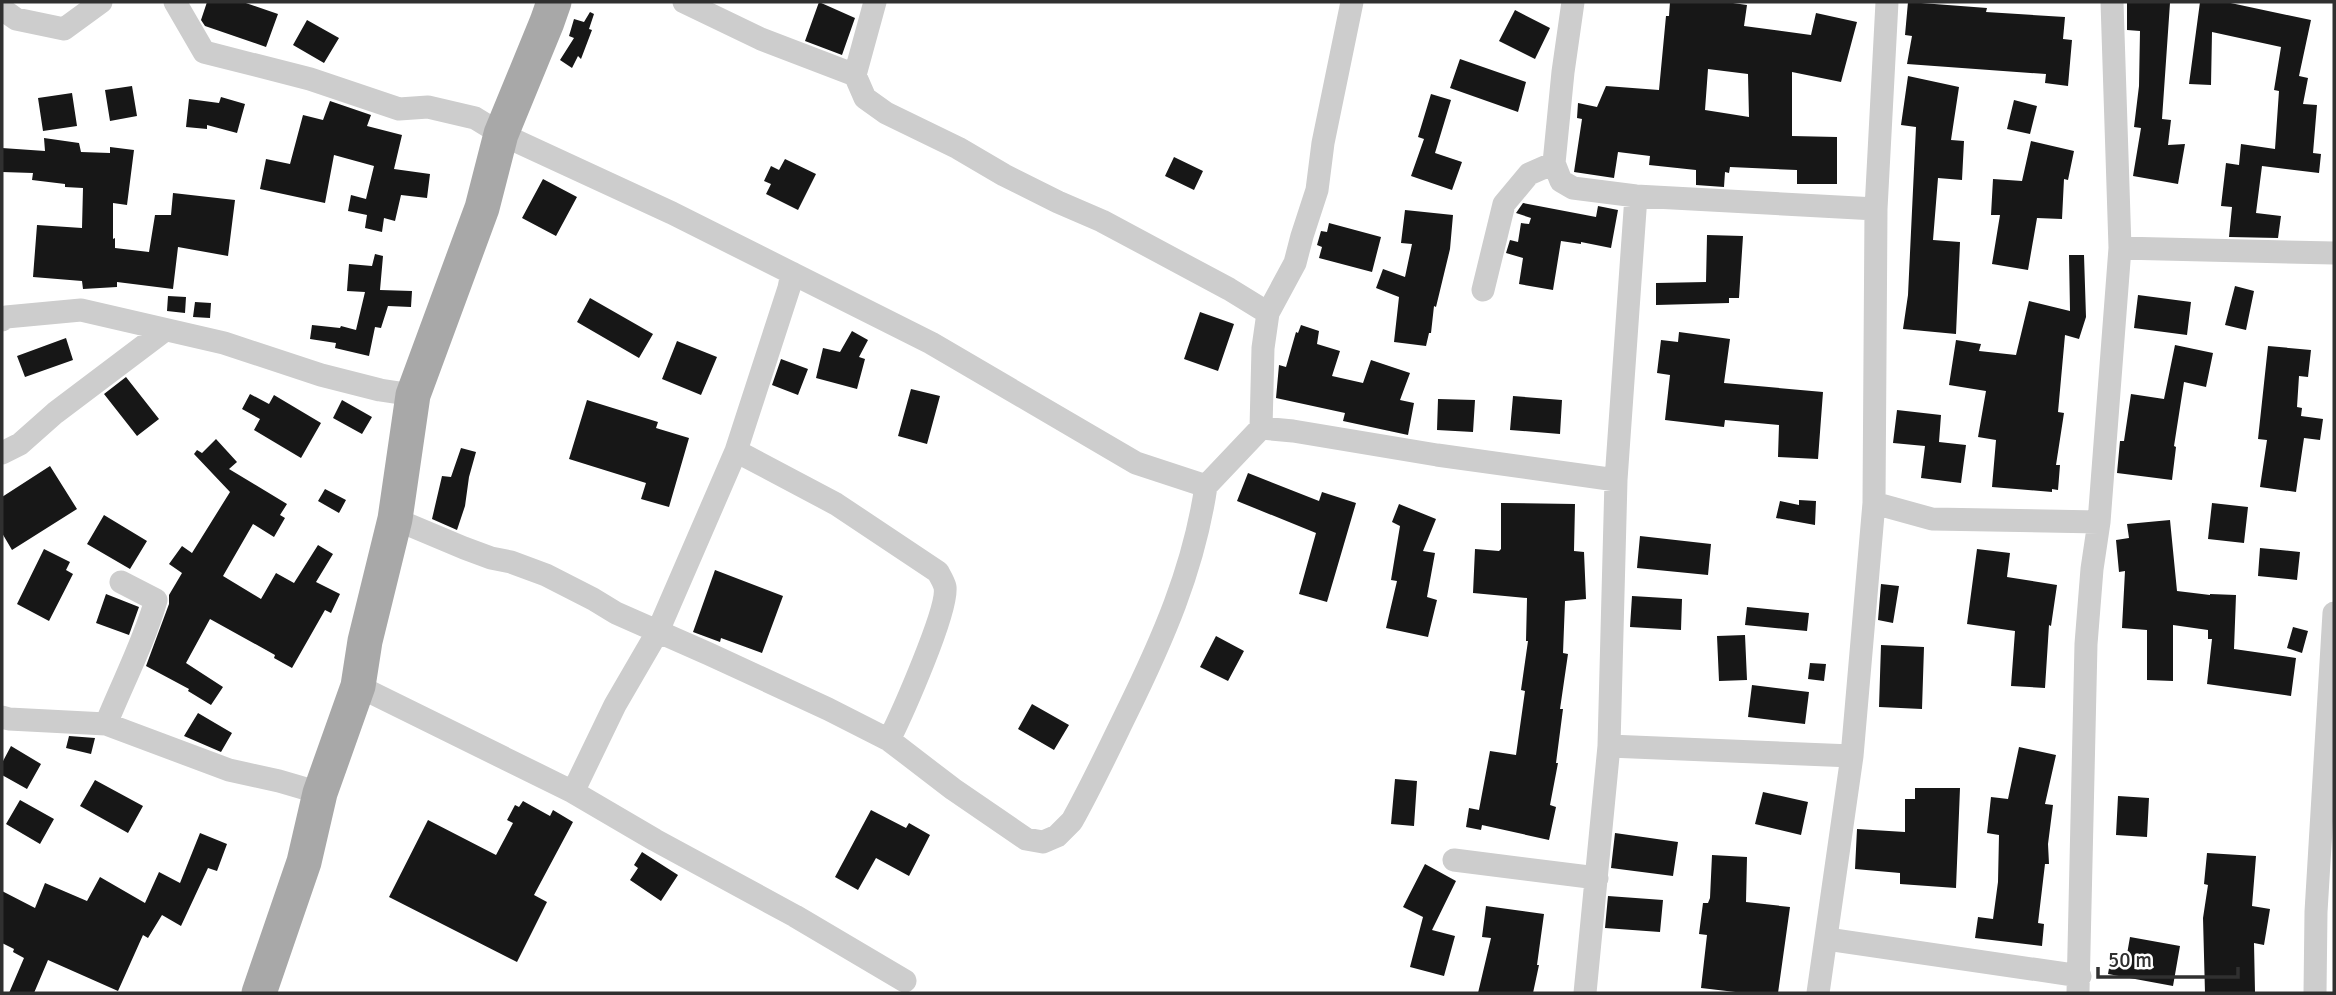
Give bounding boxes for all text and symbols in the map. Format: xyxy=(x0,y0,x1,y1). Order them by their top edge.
scale bar xyxy=(2098,936,2238,980)
text: 50 m xyxy=(2108,947,2152,973)

